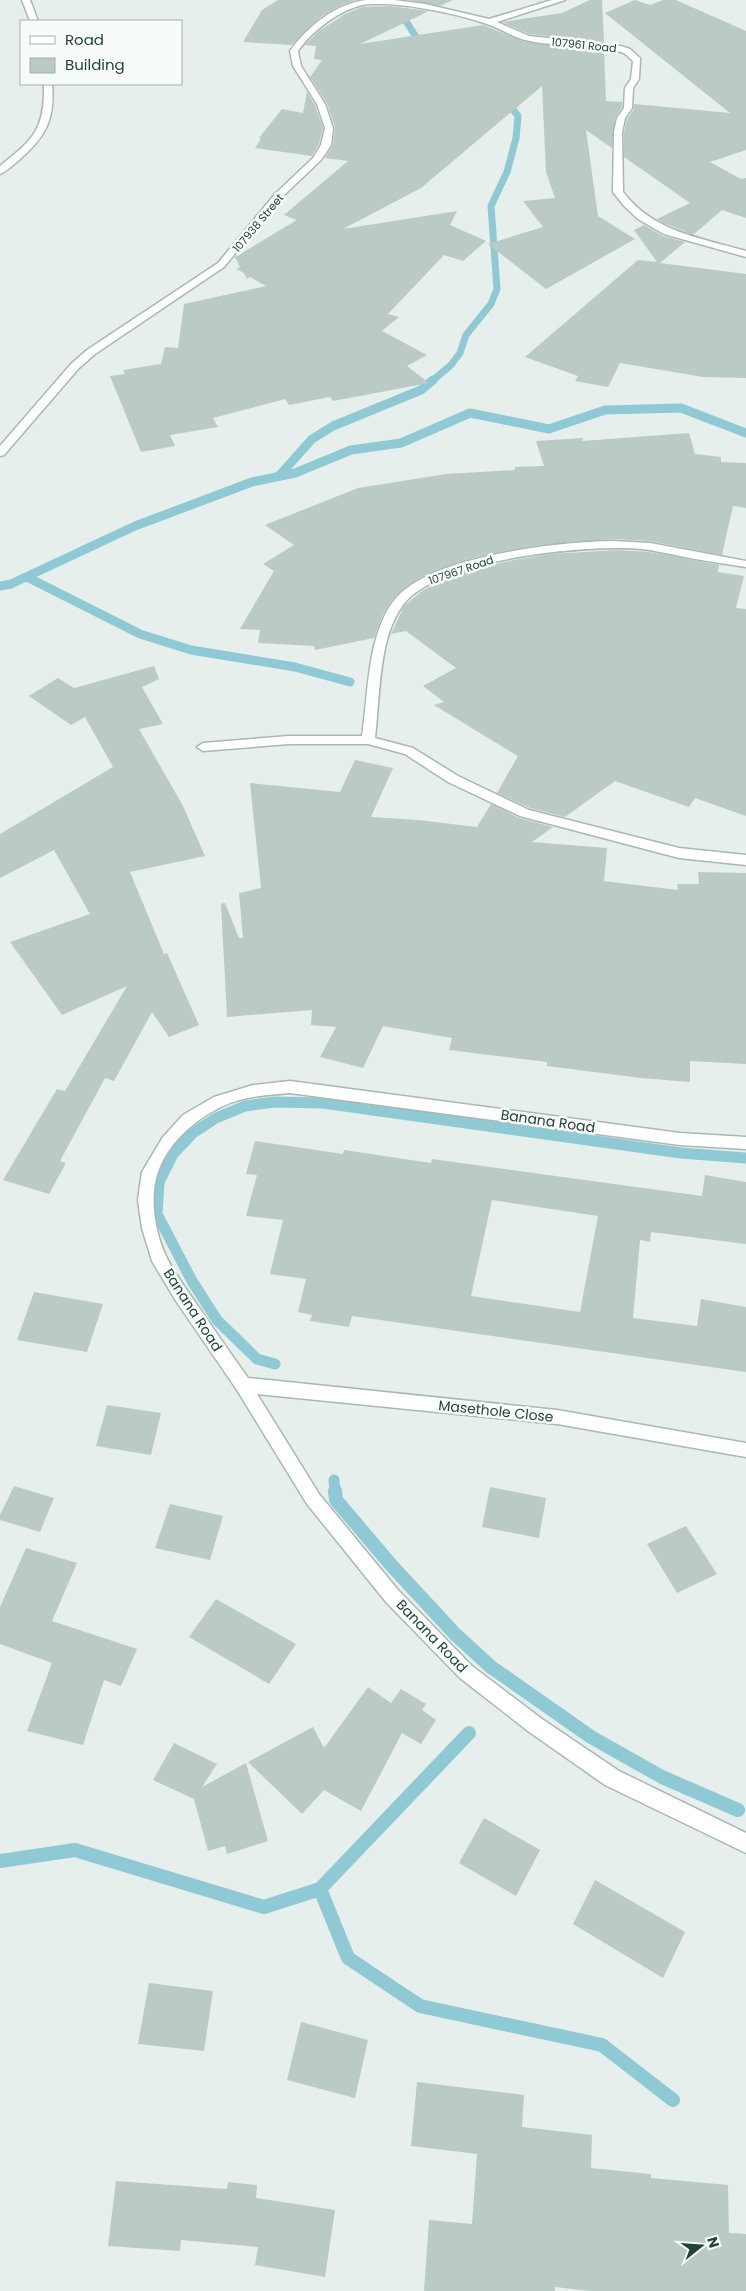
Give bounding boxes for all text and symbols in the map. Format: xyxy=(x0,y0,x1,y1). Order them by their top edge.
legend xyxy=(20,20,182,85)
text: Road xyxy=(65,29,104,50)
street label: 107961 Road xyxy=(551,34,617,56)
text: Building xyxy=(65,54,125,75)
street label: 107938 Street xyxy=(229,190,287,256)
street label: 107967 Road xyxy=(426,551,496,589)
street label: Banana Road xyxy=(500,1104,596,1138)
street label: Banana Road xyxy=(159,1265,227,1355)
street label: Masethole Close xyxy=(437,1395,555,1427)
street label: Banana Road xyxy=(392,1595,472,1677)
north arrow xyxy=(676,2221,726,2271)
text: N xyxy=(702,2234,725,2250)

